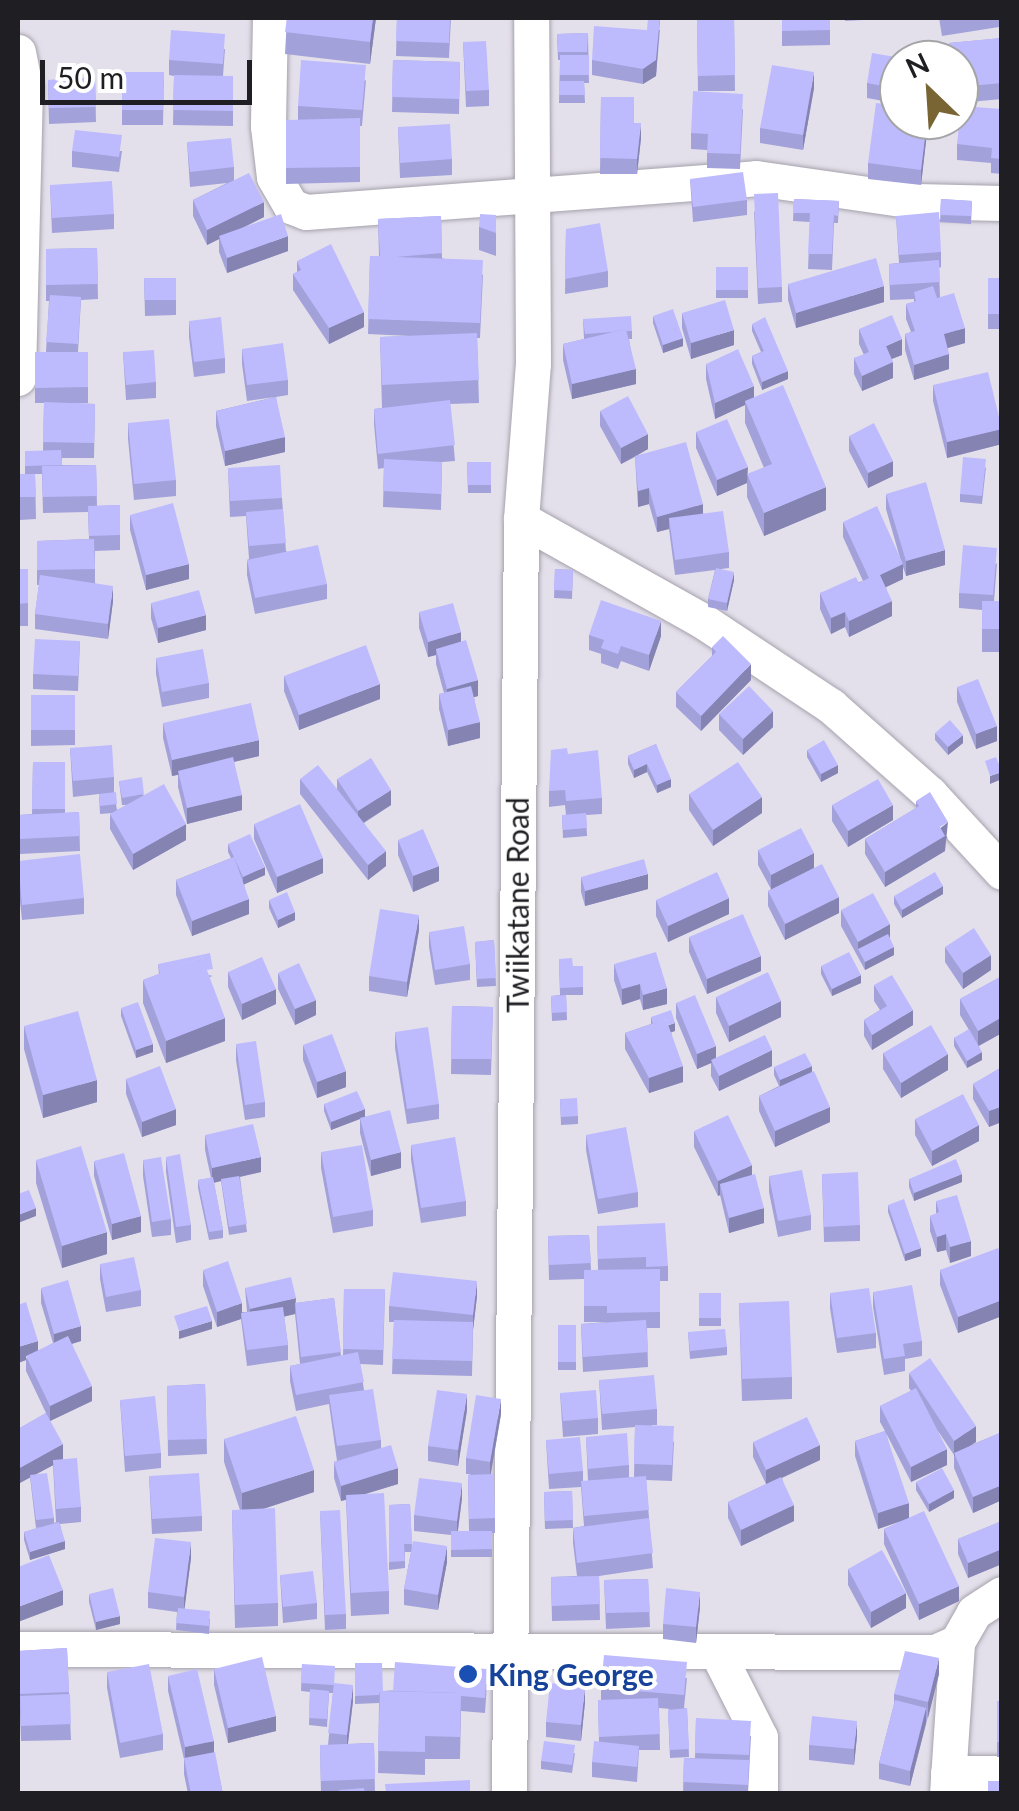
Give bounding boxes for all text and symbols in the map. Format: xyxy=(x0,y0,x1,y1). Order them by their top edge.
scale bar xyxy=(45,40,258,102)
north arrow xyxy=(879,40,979,140)
text: N xyxy=(900,45,934,85)
text: 50 m xyxy=(57,59,124,95)
street label: Twiikatane Road xyxy=(499,797,535,1013)
place label: King George xyxy=(488,1656,654,1692)
marker: King George xyxy=(457,1663,479,1685)

